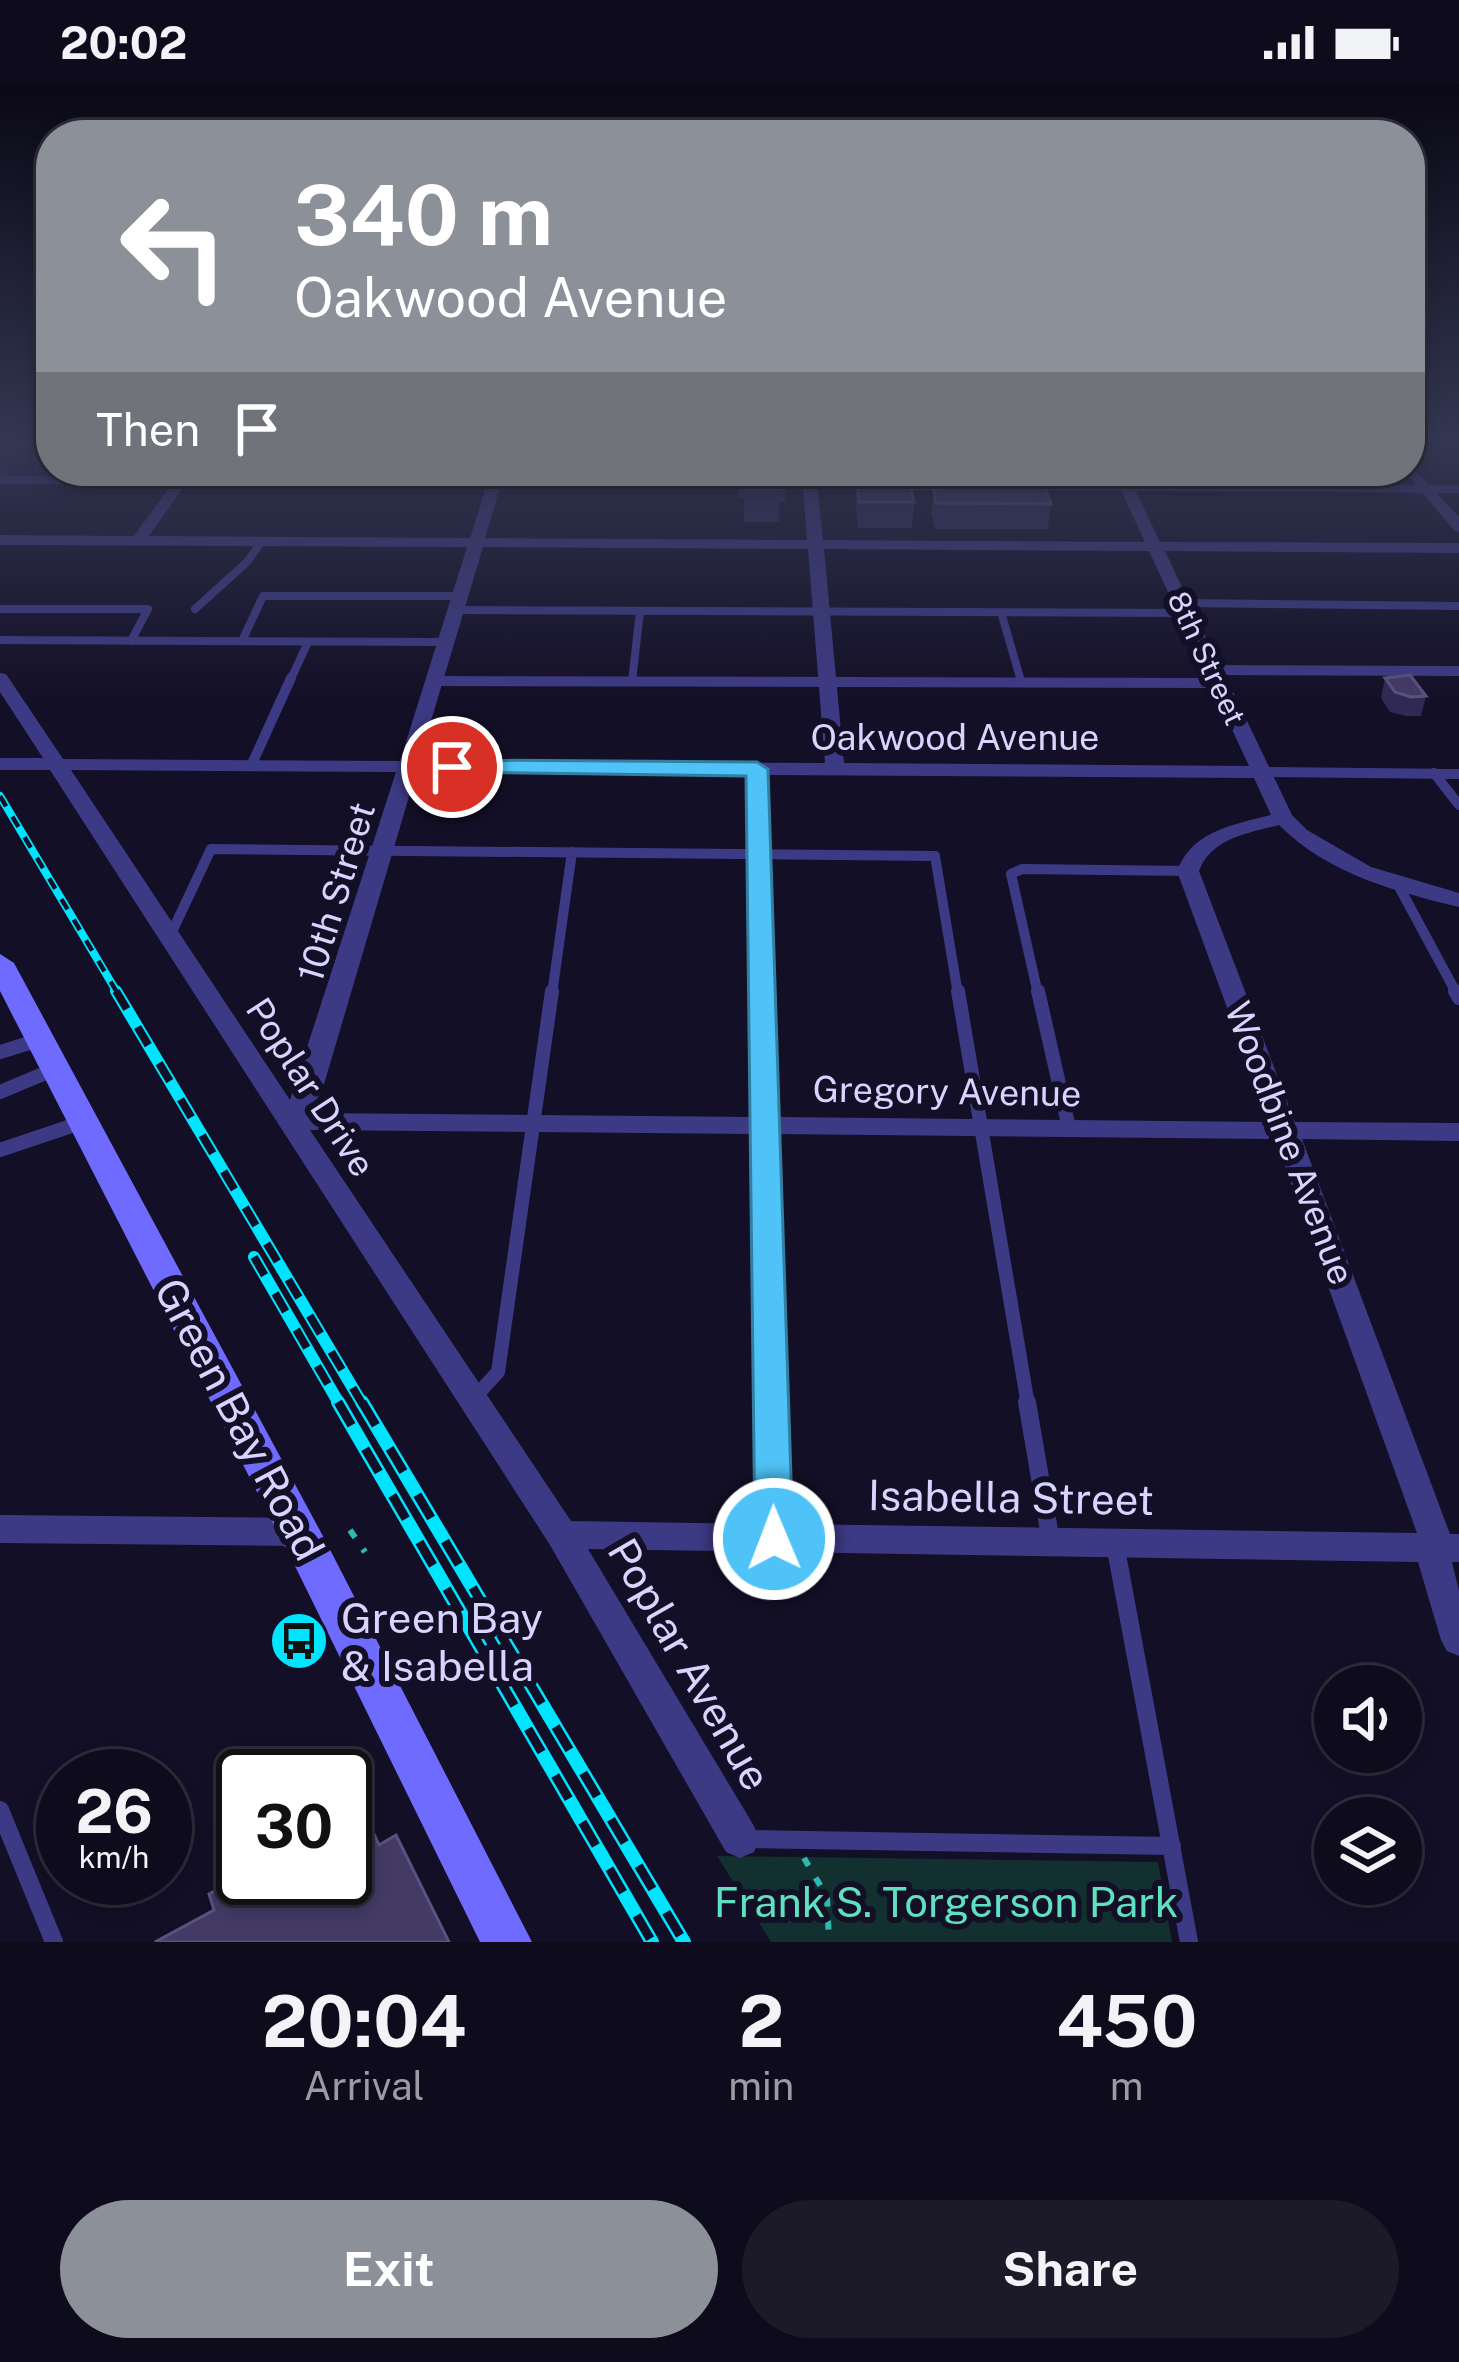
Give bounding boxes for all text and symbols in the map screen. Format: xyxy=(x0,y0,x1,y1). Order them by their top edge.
text: 20:02 xyxy=(60,16,187,69)
text: 340 m xyxy=(294,165,553,264)
icon: left xyxy=(96,168,252,324)
text: Oakwood Avenue xyxy=(294,266,727,329)
icon: arrive xyxy=(224,396,290,462)
text: Then xyxy=(96,403,200,456)
street label: 8th Street xyxy=(1160,585,1254,731)
pin xyxy=(401,716,503,818)
street label: Oakwood Avenue xyxy=(811,716,1099,758)
icon: arrive xyxy=(419,734,485,800)
street label: 10th Street xyxy=(289,797,383,987)
street label: Poplar Drive xyxy=(238,990,384,1184)
street label: Woodbine Avenue xyxy=(1217,996,1363,1290)
street label: Gregory Avenue xyxy=(812,1068,1082,1114)
street label: Green Bay Road xyxy=(145,1270,335,1568)
street label: Isabella Street xyxy=(868,1470,1154,1524)
position arrow xyxy=(711,1476,837,1602)
street label: Poplar Avenue xyxy=(598,1530,782,1798)
place label: Green Bay & Isabella xyxy=(341,1593,543,1690)
bus stop icon: Green Bay & Isabella xyxy=(268,1610,330,1672)
map controls xyxy=(1314,1665,1422,1905)
button: sound xyxy=(1314,1665,1422,1773)
speed limit sign: 30 xyxy=(216,1749,372,1905)
text: 26 xyxy=(75,1776,153,1847)
button: layers xyxy=(1314,1797,1422,1905)
text: km/h xyxy=(79,1839,149,1875)
park label: Frank S. Torgerson Park xyxy=(714,1877,1178,1926)
text: 20:04 xyxy=(262,1979,467,2063)
text: 2 xyxy=(738,1979,784,2063)
text: 450 xyxy=(1056,1979,1197,2063)
text: Arrival xyxy=(304,2063,424,2109)
text: min xyxy=(728,2063,794,2109)
text: m xyxy=(1110,2063,1144,2109)
button: Exit xyxy=(60,2200,718,2338)
button: Share xyxy=(742,2200,1399,2338)

